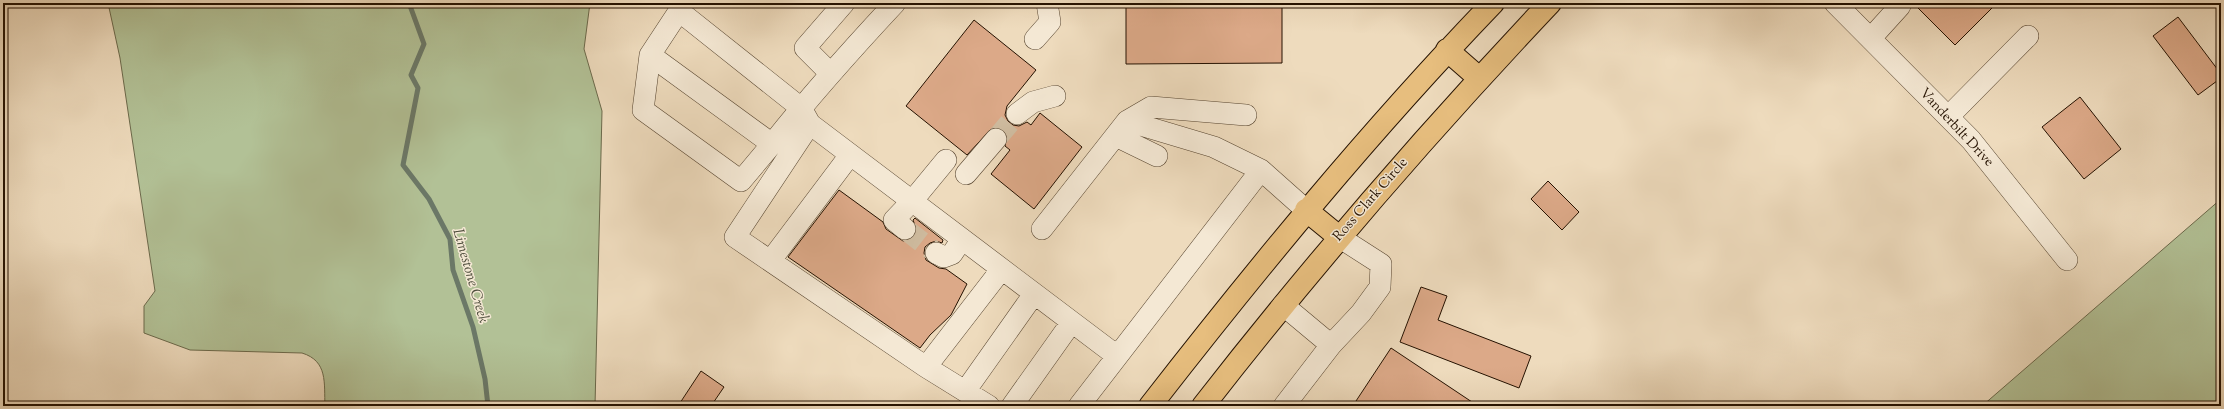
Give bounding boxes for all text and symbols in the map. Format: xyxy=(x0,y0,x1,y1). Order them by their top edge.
street label: Vanderbilt Drive xyxy=(1914,84,1998,172)
street label: Ross Clark Circle xyxy=(1329,154,1413,246)
water label: Limestone Creek xyxy=(446,226,494,326)

